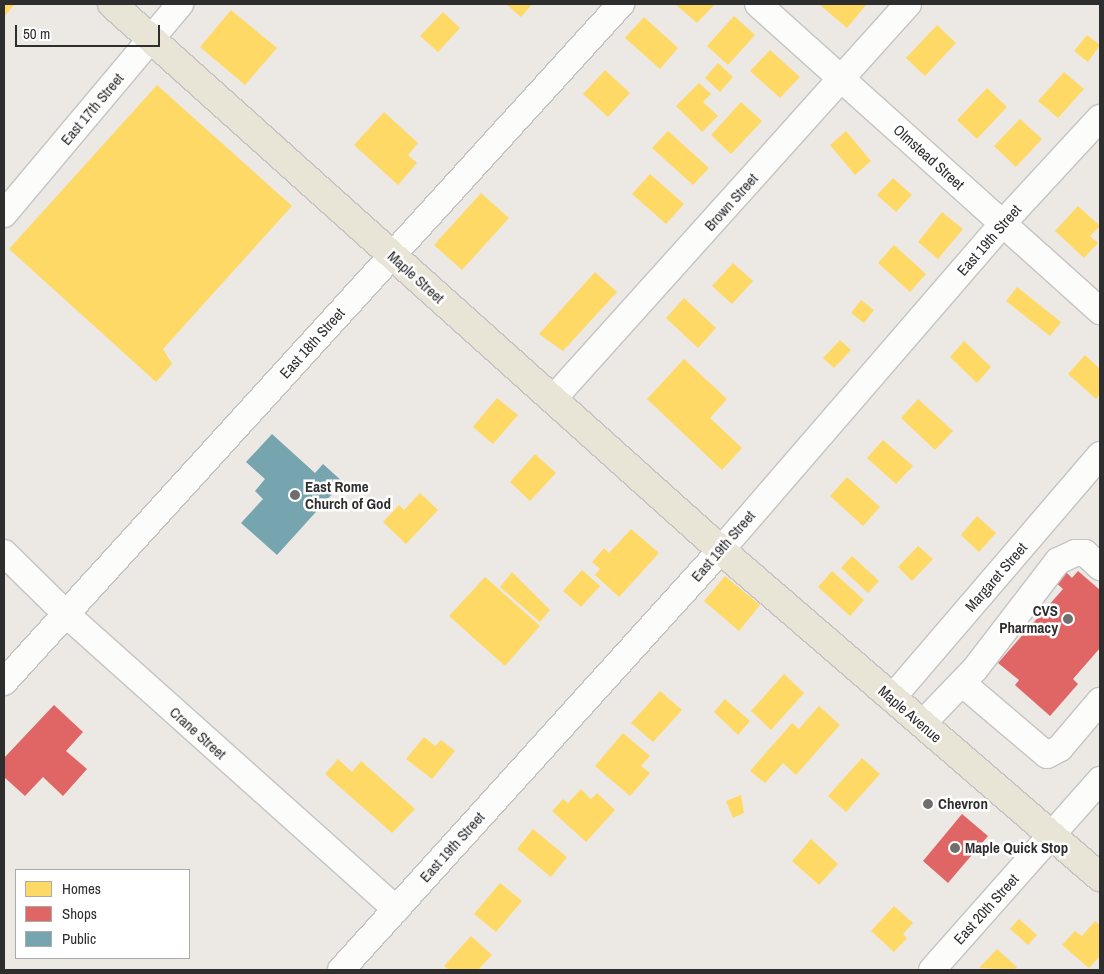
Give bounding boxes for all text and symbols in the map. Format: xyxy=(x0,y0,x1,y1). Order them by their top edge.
scale bar xyxy=(18,15,162,47)
text: 50 m xyxy=(23,23,50,44)
street label: East 17th Street xyxy=(57,69,127,149)
street label: Olmstead Street xyxy=(890,121,968,193)
street label: Brown Street xyxy=(701,170,761,234)
street label: East 19th Street xyxy=(953,201,1025,279)
street label: Maple Street xyxy=(384,247,448,307)
street label: East 18th Street xyxy=(276,304,348,382)
place label: East Rome Church of God xyxy=(305,477,391,512)
marker: East Rome Church of God xyxy=(289,489,301,501)
street label: East 19th Street xyxy=(687,507,759,585)
street label: Margaret Street xyxy=(961,539,1031,615)
place label: CVS Pharmacy xyxy=(999,601,1058,636)
marker: CVS Pharmacy xyxy=(1062,613,1074,625)
street label: Maple Avenue xyxy=(875,681,945,747)
street label: Crane Street xyxy=(166,703,230,763)
place label: Chevron xyxy=(938,795,988,813)
marker: Chevron xyxy=(922,798,934,810)
street label: East 19th Street xyxy=(416,808,488,886)
place label: Maple Quick Stop xyxy=(965,839,1068,857)
marker: Maple Quick Stop xyxy=(949,842,961,854)
legend xyxy=(15,869,190,959)
street label: East 20th Street xyxy=(950,870,1022,948)
text: Homes xyxy=(62,878,101,899)
text: Shops xyxy=(62,903,97,924)
text: Public xyxy=(62,928,96,949)

